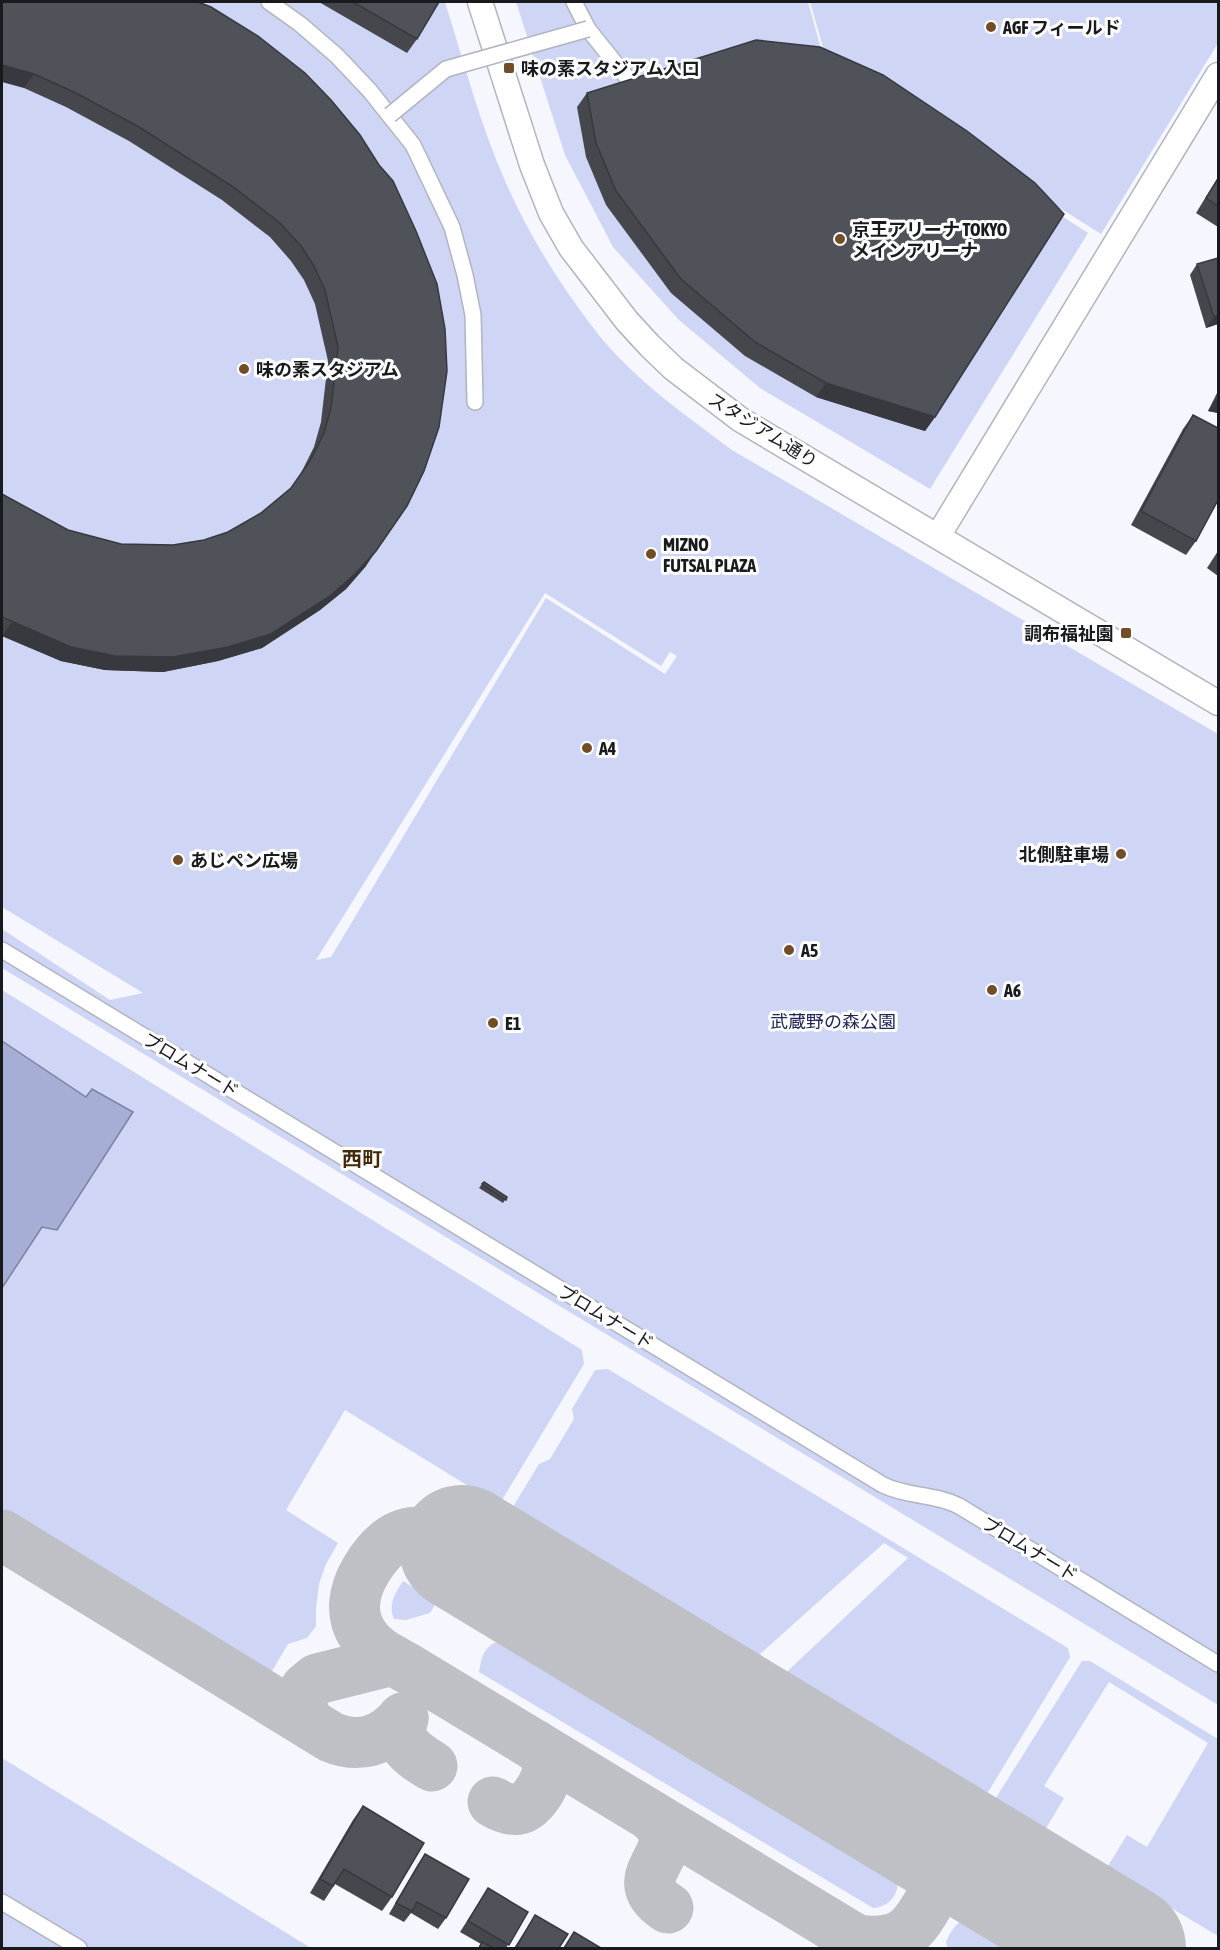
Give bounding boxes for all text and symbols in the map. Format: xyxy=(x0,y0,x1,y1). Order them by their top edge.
place label: AGF フィールド xyxy=(1002,17,1121,38)
marker: AGF フィールド xyxy=(984,20,998,34)
place label: 味の素スタジアム入口 xyxy=(521,58,700,79)
marker: 味の素スタジアム入口 xyxy=(502,61,516,75)
place label: 京王アリーナ TOKYO メインアリーナ xyxy=(852,219,1007,261)
marker: 京王アリーナ TOKYO メインアリーナ xyxy=(833,232,847,246)
place label: 味の素スタジアム xyxy=(256,359,399,380)
marker: 味の素スタジアム xyxy=(237,362,251,376)
street label: スタジアム通り xyxy=(705,388,821,472)
place label: MIZNO FUTSAL PLAZA xyxy=(663,534,756,576)
marker: MIZNO FUTSAL PLAZA xyxy=(644,547,658,561)
place label: 調布福祉園 xyxy=(1024,623,1114,644)
marker: 調布福祉園 xyxy=(1119,626,1133,640)
place label: A4 xyxy=(598,738,616,759)
marker: A4 xyxy=(580,741,594,755)
place label: 北側駐車場 xyxy=(1019,844,1109,865)
marker: 北側駐車場 xyxy=(1114,847,1128,861)
place label: あじペン広場 xyxy=(190,850,298,871)
marker: あじペン広場 xyxy=(171,853,185,867)
place label: A5 xyxy=(800,940,818,961)
marker: A5 xyxy=(782,943,796,957)
place label: A6 xyxy=(1003,980,1021,1001)
marker: A6 xyxy=(985,983,999,997)
park label: 武蔵野の森公園 xyxy=(770,1011,896,1032)
place label: E1 xyxy=(505,1013,521,1034)
marker: E1 xyxy=(486,1016,500,1030)
street label: プロムナード xyxy=(139,1028,243,1102)
district label: 西町 xyxy=(342,1147,382,1170)
street label: プロムナード xyxy=(554,1280,658,1354)
street label: プロムナード xyxy=(978,1512,1082,1586)

